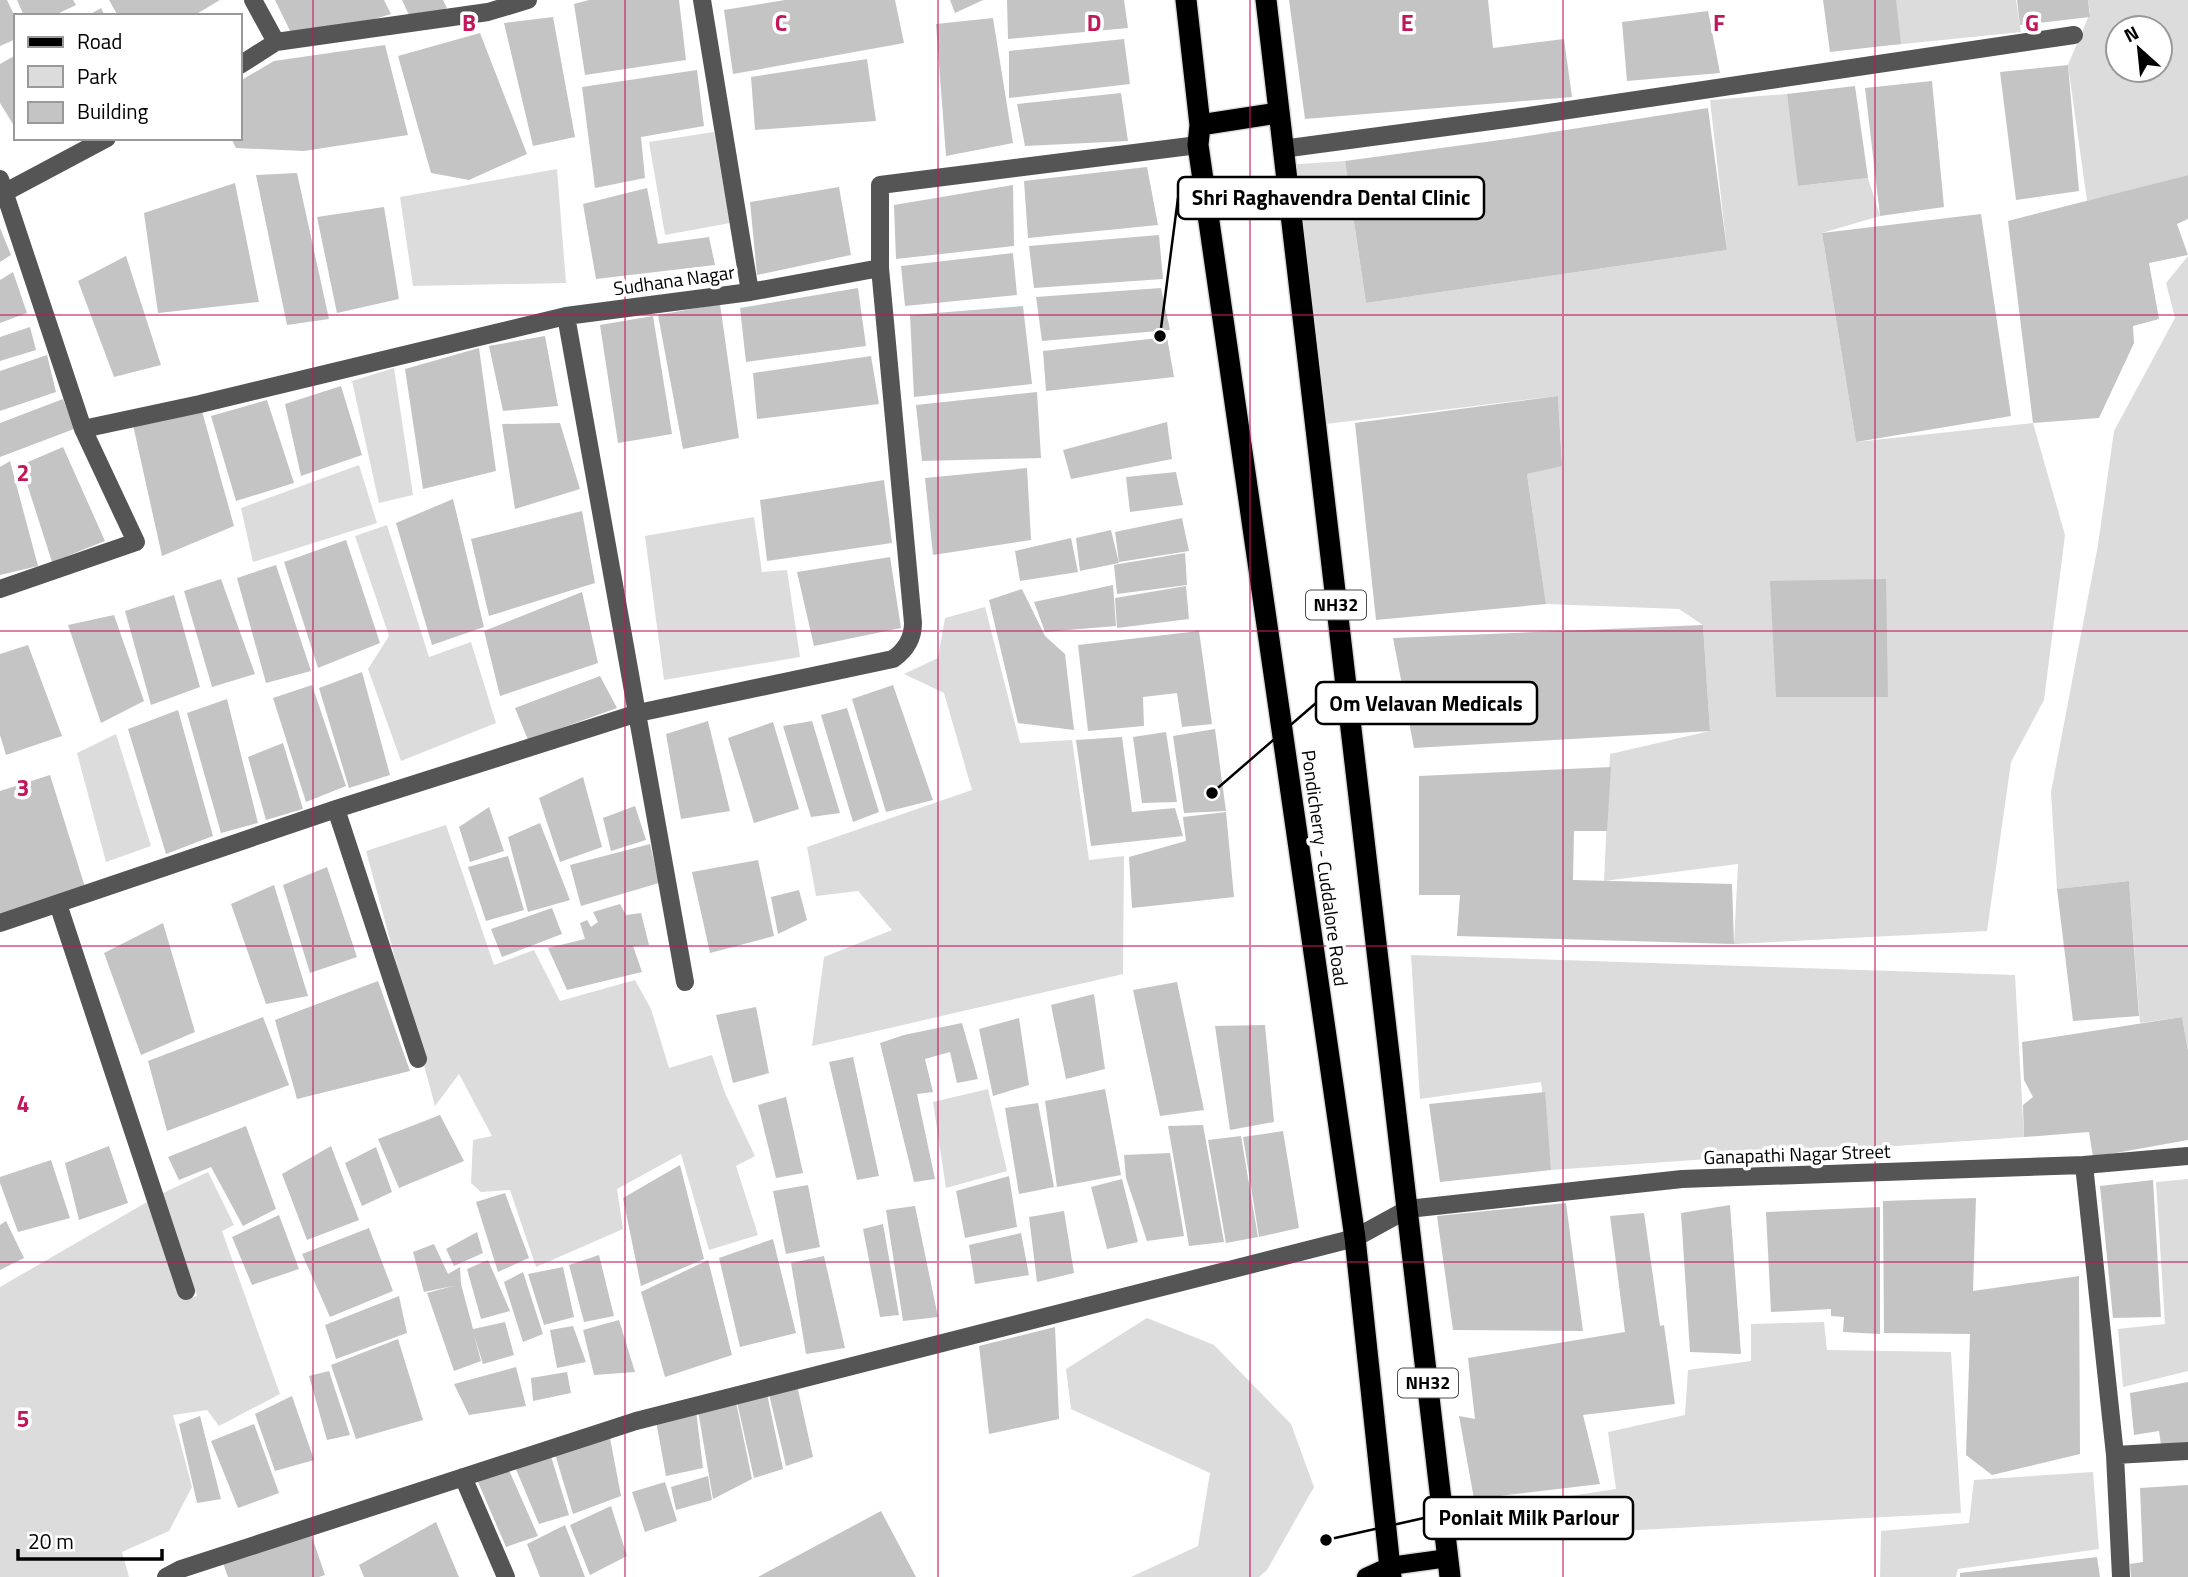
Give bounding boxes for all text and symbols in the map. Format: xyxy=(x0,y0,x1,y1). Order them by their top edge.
text: B xyxy=(462,5,476,40)
text: C xyxy=(775,5,787,40)
text: D xyxy=(1087,5,1101,40)
text: E xyxy=(1401,5,1413,40)
text: F xyxy=(1713,5,1725,40)
text: G xyxy=(2025,5,2039,40)
legend xyxy=(14,14,242,140)
north arrow xyxy=(2104,14,2174,84)
text: N xyxy=(2119,17,2144,49)
text: Road xyxy=(77,25,122,57)
text: Park xyxy=(77,60,117,92)
text: Building xyxy=(77,95,149,127)
callout: Shri Raghavendra Dental Clinic xyxy=(1178,177,1484,219)
text: Shri Raghavendra Dental Clinic xyxy=(1192,181,1470,213)
street label: Sudhana Nagar xyxy=(611,257,737,302)
text: 2 xyxy=(17,455,29,490)
road number: NH32 xyxy=(1306,590,1366,620)
callout: Om Velavan Medicals xyxy=(1316,682,1537,724)
text: Om Velavan Medicals xyxy=(1329,687,1523,719)
street label: Pondicherry - Cuddalore Road xyxy=(1295,748,1356,988)
text: 3 xyxy=(17,770,29,805)
text: 4 xyxy=(17,1086,29,1121)
street label: Ganapathi Nagar Street xyxy=(1703,1136,1891,1171)
road number: NH32 xyxy=(1398,1368,1458,1398)
text: 5 xyxy=(17,1401,29,1436)
callout: Ponlait Milk Parlour xyxy=(1424,1497,1633,1539)
text: Ponlait Milk Parlour xyxy=(1439,1501,1620,1533)
scale bar xyxy=(18,1518,161,1562)
text: 20 m xyxy=(28,1525,74,1557)

